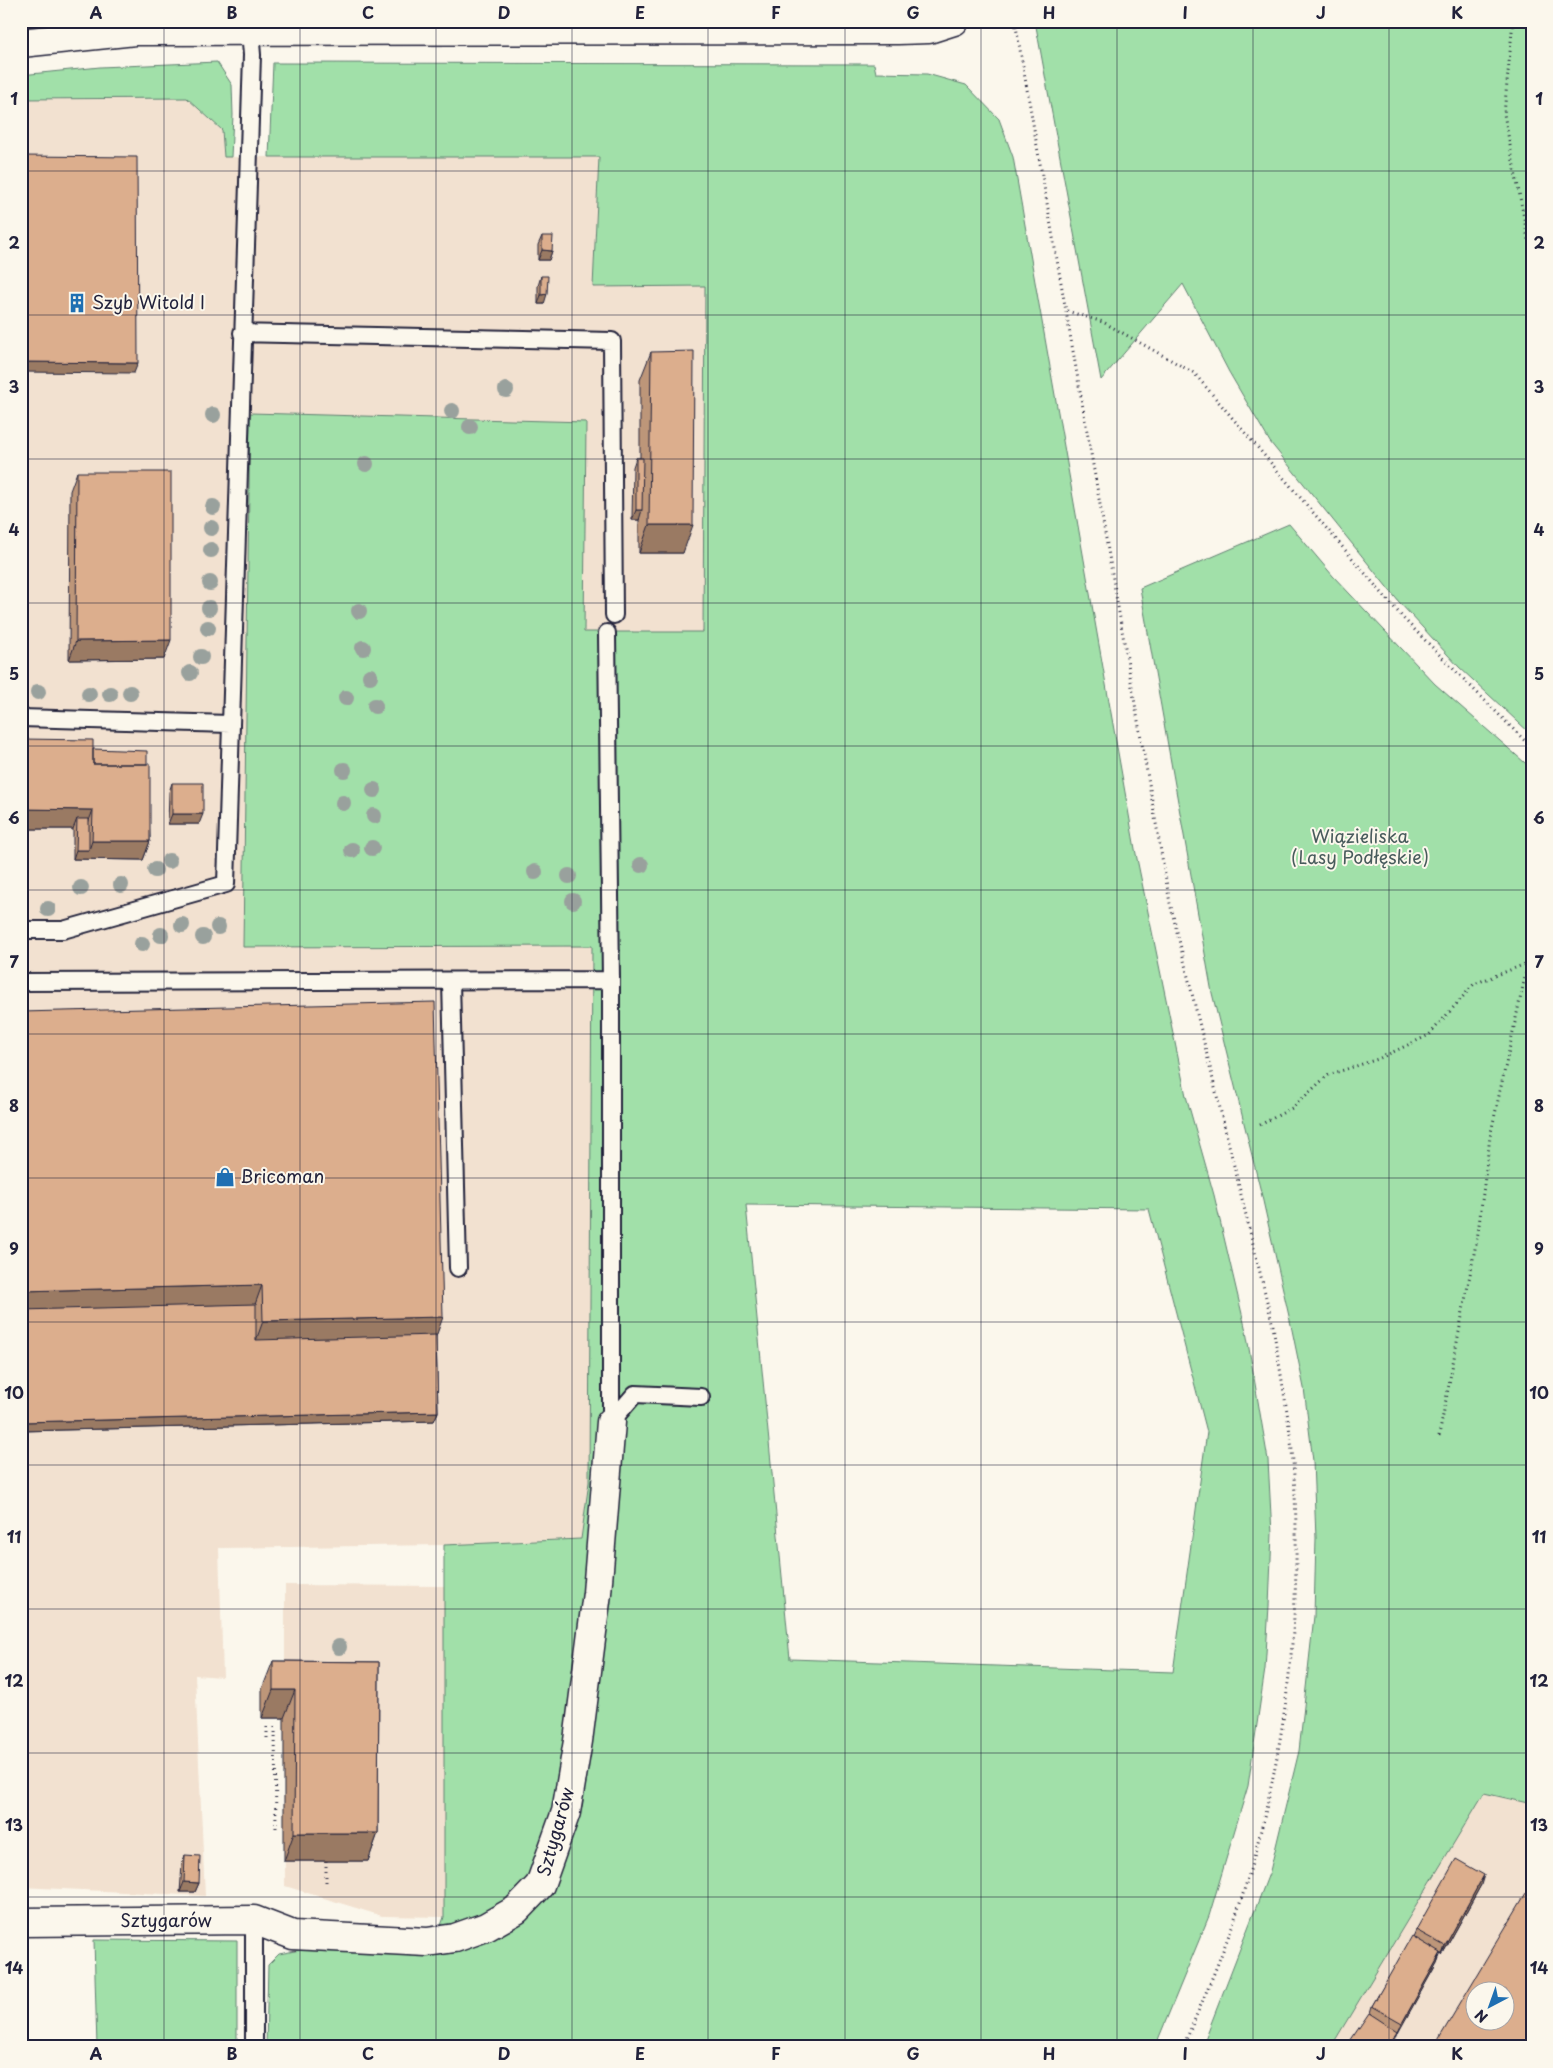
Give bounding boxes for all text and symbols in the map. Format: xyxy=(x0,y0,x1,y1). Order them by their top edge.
text: A xyxy=(90,0,103,24)
text: B xyxy=(227,0,238,24)
text: C xyxy=(362,0,374,24)
text: D xyxy=(498,0,510,24)
text: E xyxy=(635,0,645,24)
text: F xyxy=(771,0,781,24)
text: G xyxy=(906,0,920,24)
text: H xyxy=(1043,0,1055,24)
text: I xyxy=(1182,0,1188,24)
text: J xyxy=(1316,0,1326,24)
text: K xyxy=(1451,0,1463,24)
text: 1 xyxy=(10,86,18,110)
text: 1 xyxy=(1535,86,1543,110)
text: 2 xyxy=(8,230,20,254)
text: 2 xyxy=(1533,230,1545,254)
place label: Szyb Witold I xyxy=(92,288,205,315)
building icon: Szyb Witold I xyxy=(66,292,88,314)
text: 3 xyxy=(9,374,19,398)
text: 3 xyxy=(1534,374,1544,398)
text: 4 xyxy=(9,517,20,541)
text: 4 xyxy=(1534,517,1545,541)
text: 5 xyxy=(9,661,19,685)
text: 5 xyxy=(1534,661,1544,685)
text: 6 xyxy=(8,805,20,829)
text: 6 xyxy=(1533,805,1545,829)
park label: Wiązieliska (Lasy Podłęskie) xyxy=(1291,822,1429,870)
text: 7 xyxy=(9,949,19,973)
text: 7 xyxy=(1534,949,1544,973)
text: 8 xyxy=(9,1093,19,1117)
text: 8 xyxy=(1534,1093,1544,1117)
place label: Bricoman xyxy=(240,1162,324,1189)
shop icon: Bricoman xyxy=(214,1166,236,1188)
text: 9 xyxy=(9,1236,19,1260)
text: 9 xyxy=(1534,1236,1544,1260)
text: 10 xyxy=(4,1380,24,1404)
text: 10 xyxy=(1529,1380,1549,1404)
text: 11 xyxy=(7,1524,21,1548)
text: 11 xyxy=(1532,1524,1546,1548)
text: 12 xyxy=(5,1668,23,1692)
text: 12 xyxy=(1530,1668,1548,1692)
street label: Sztygarów xyxy=(529,1784,580,1879)
text: 13 xyxy=(5,1812,23,1836)
text: 13 xyxy=(1530,1812,1548,1836)
street label: Sztygarów xyxy=(120,1906,212,1933)
text: 14 xyxy=(5,1955,23,1979)
text: 14 xyxy=(1530,1955,1548,1979)
north arrow xyxy=(1466,1980,1516,2030)
text: N xyxy=(1470,2005,1492,2028)
text: A xyxy=(90,2041,103,2065)
text: B xyxy=(227,2041,238,2065)
text: C xyxy=(362,2041,374,2065)
text: D xyxy=(498,2041,510,2065)
text: E xyxy=(635,2041,645,2065)
text: F xyxy=(771,2041,781,2065)
text: G xyxy=(906,2041,920,2065)
text: H xyxy=(1043,2041,1055,2065)
text: I xyxy=(1182,2041,1188,2065)
text: J xyxy=(1316,2041,1326,2065)
text: K xyxy=(1451,2041,1463,2065)

